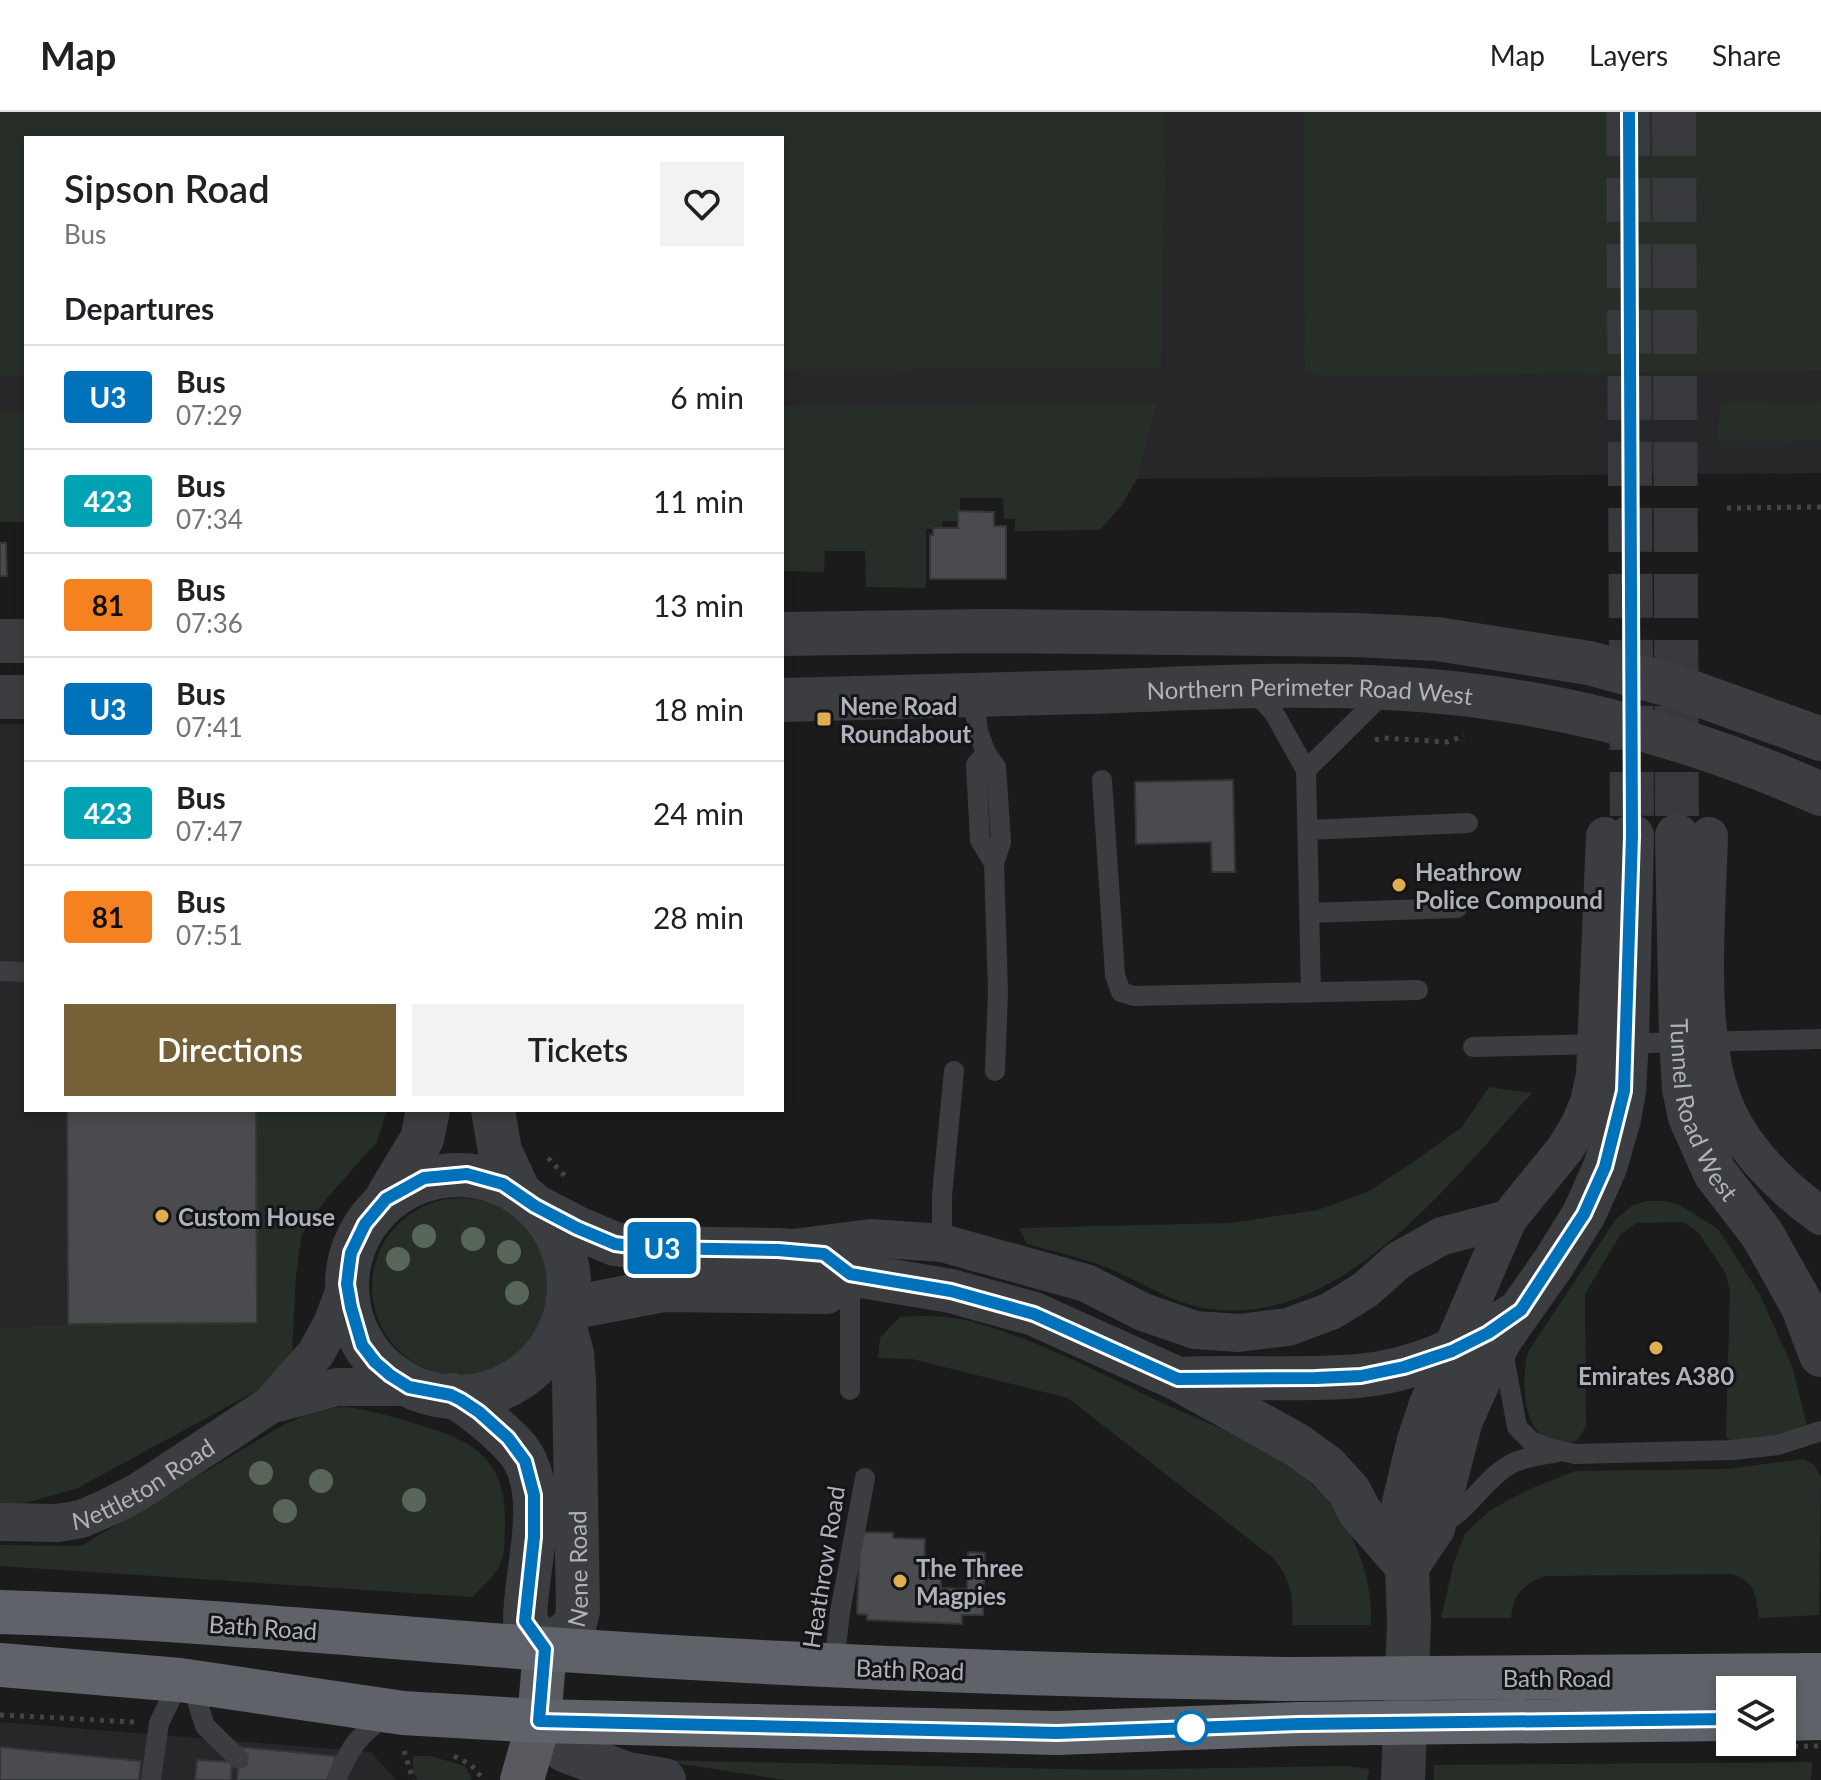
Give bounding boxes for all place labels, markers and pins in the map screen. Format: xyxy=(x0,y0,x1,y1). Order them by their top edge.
place label: Nene Road Roundabout xyxy=(840,691,971,748)
marker: Nene Road Roundabout xyxy=(815,710,833,728)
place label: Heathrow Police Compound xyxy=(1415,857,1603,914)
marker: Heathrow Police Compound xyxy=(1390,876,1408,894)
place label: Custom House xyxy=(178,1202,335,1231)
marker: Custom House xyxy=(153,1207,171,1225)
marker: Emirates A380 xyxy=(1647,1339,1665,1357)
place label: Emirates A380 xyxy=(1578,1361,1734,1390)
place label: The Three Magpies xyxy=(916,1553,1024,1610)
marker: The Three Magpies xyxy=(891,1572,909,1590)
unlabelled marker xyxy=(1174,1711,1208,1745)

